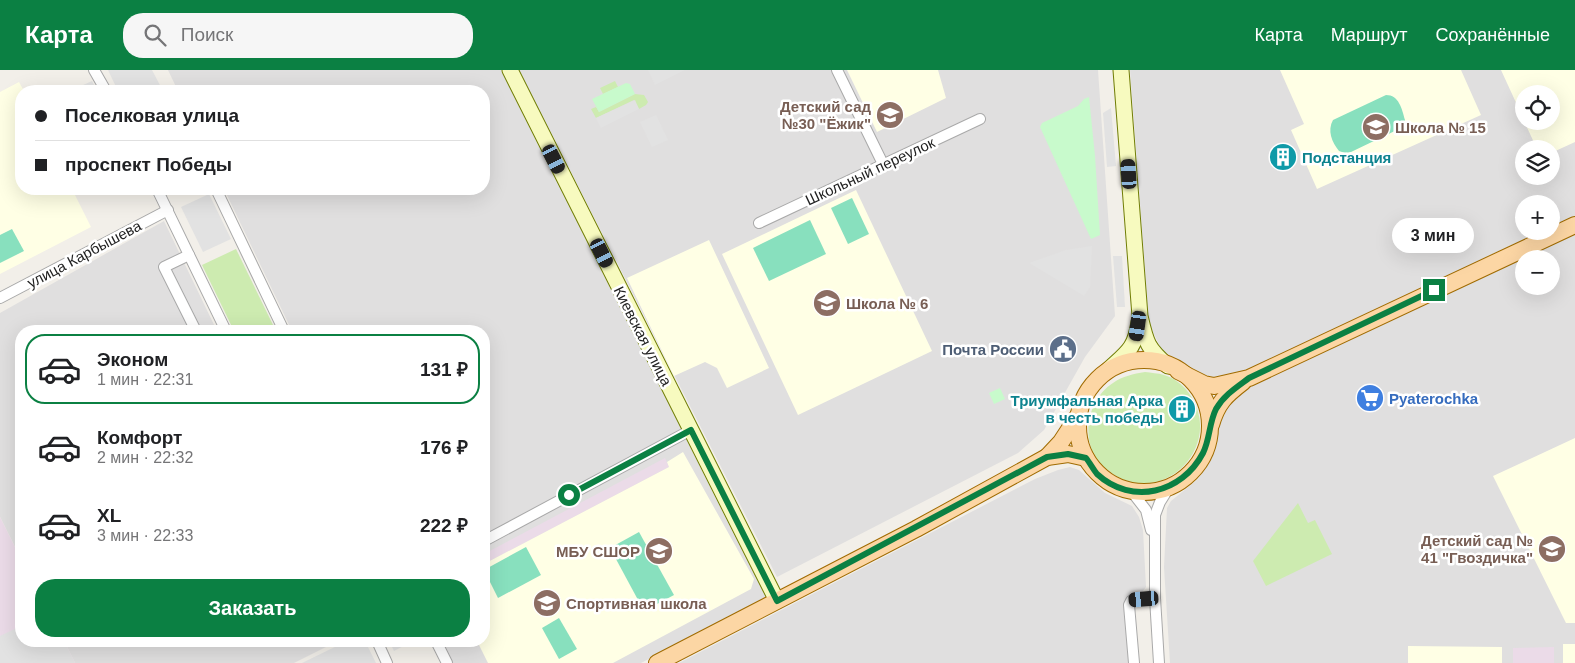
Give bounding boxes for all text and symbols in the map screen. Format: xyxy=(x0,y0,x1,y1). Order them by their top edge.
search box xyxy=(123,13,473,58)
text: Карта xyxy=(25,21,93,48)
icon: search xyxy=(141,21,169,49)
text: Поиск xyxy=(181,24,233,45)
text: Карта xyxy=(1255,25,1303,45)
text: Маршрут xyxy=(1331,25,1407,45)
text: Сохранённые xyxy=(1435,25,1550,45)
map controls xyxy=(1515,85,1560,295)
button: locate xyxy=(1515,85,1560,130)
place label: Детский сад №30 "Ёжик" xyxy=(780,98,871,132)
school or university icon: Детский сад №30 "Ёжик" xyxy=(875,100,905,130)
text: Поселковая улица xyxy=(65,105,239,126)
school or university icon: Школа № 15 xyxy=(1361,112,1391,142)
place label: Школа № 15 xyxy=(1395,119,1486,136)
street label: Школьный переулок xyxy=(803,133,938,208)
button: layers xyxy=(1515,140,1560,185)
car xyxy=(540,142,567,176)
building icon: Подстанция xyxy=(1268,142,1298,172)
place label: Подстанция xyxy=(1302,149,1391,166)
text: проспект Победы xyxy=(65,154,232,175)
car xyxy=(1120,159,1137,189)
button: + xyxy=(1515,195,1560,240)
street label: улица Карбышева xyxy=(24,216,145,291)
callout: 3 мин xyxy=(1393,218,1475,252)
text: 3 мин xyxy=(1411,227,1455,244)
car xyxy=(588,236,615,270)
button: − xyxy=(1515,250,1560,295)
route end xyxy=(1423,279,1445,301)
street label: Киевская улица xyxy=(611,283,676,389)
school or university icon: Школа № 6 xyxy=(812,288,842,318)
place label: Школа № 6 xyxy=(846,295,928,312)
car xyxy=(1128,310,1147,342)
public building icon: Почта России xyxy=(1048,334,1078,364)
place label: Почта России xyxy=(942,341,1044,358)
icon: car xyxy=(37,347,82,392)
text: Эконом xyxy=(97,349,168,370)
text: 131 ₽ xyxy=(420,359,468,380)
text: 1 мин · 22:31 xyxy=(97,371,193,388)
supermarket icon: Pyaterochka xyxy=(1355,383,1385,413)
place label: Pyaterochka xyxy=(1389,390,1479,407)
place label: Триумфальная Арка в честь победы xyxy=(1011,392,1164,426)
building icon: Триумфальная Арка в честь победы xyxy=(1167,394,1197,424)
icon: car xyxy=(37,425,82,470)
text: Комфорт xyxy=(97,427,182,448)
text: 176 ₽ xyxy=(420,437,468,458)
text: 2 мин · 22:32 xyxy=(97,449,193,466)
route start xyxy=(558,484,580,506)
icon: car xyxy=(37,503,82,548)
text: XL xyxy=(97,505,121,526)
text: 222 ₽ xyxy=(420,515,468,536)
text: 3 мин · 22:33 xyxy=(97,527,193,544)
place label: Детский сад № 41 "Гвоздичка" xyxy=(1421,532,1533,566)
school or university icon: Детский сад № 41 "Гвоздичка" xyxy=(1537,534,1567,564)
school or university icon: МБУ СШОР xyxy=(644,536,674,566)
place label: МБУ СШОР xyxy=(556,543,640,560)
button: Заказать xyxy=(35,579,470,637)
school or university icon: Спортивная школа xyxy=(532,588,562,618)
car xyxy=(1128,590,1159,608)
place label: Спортивная школа xyxy=(566,595,707,612)

